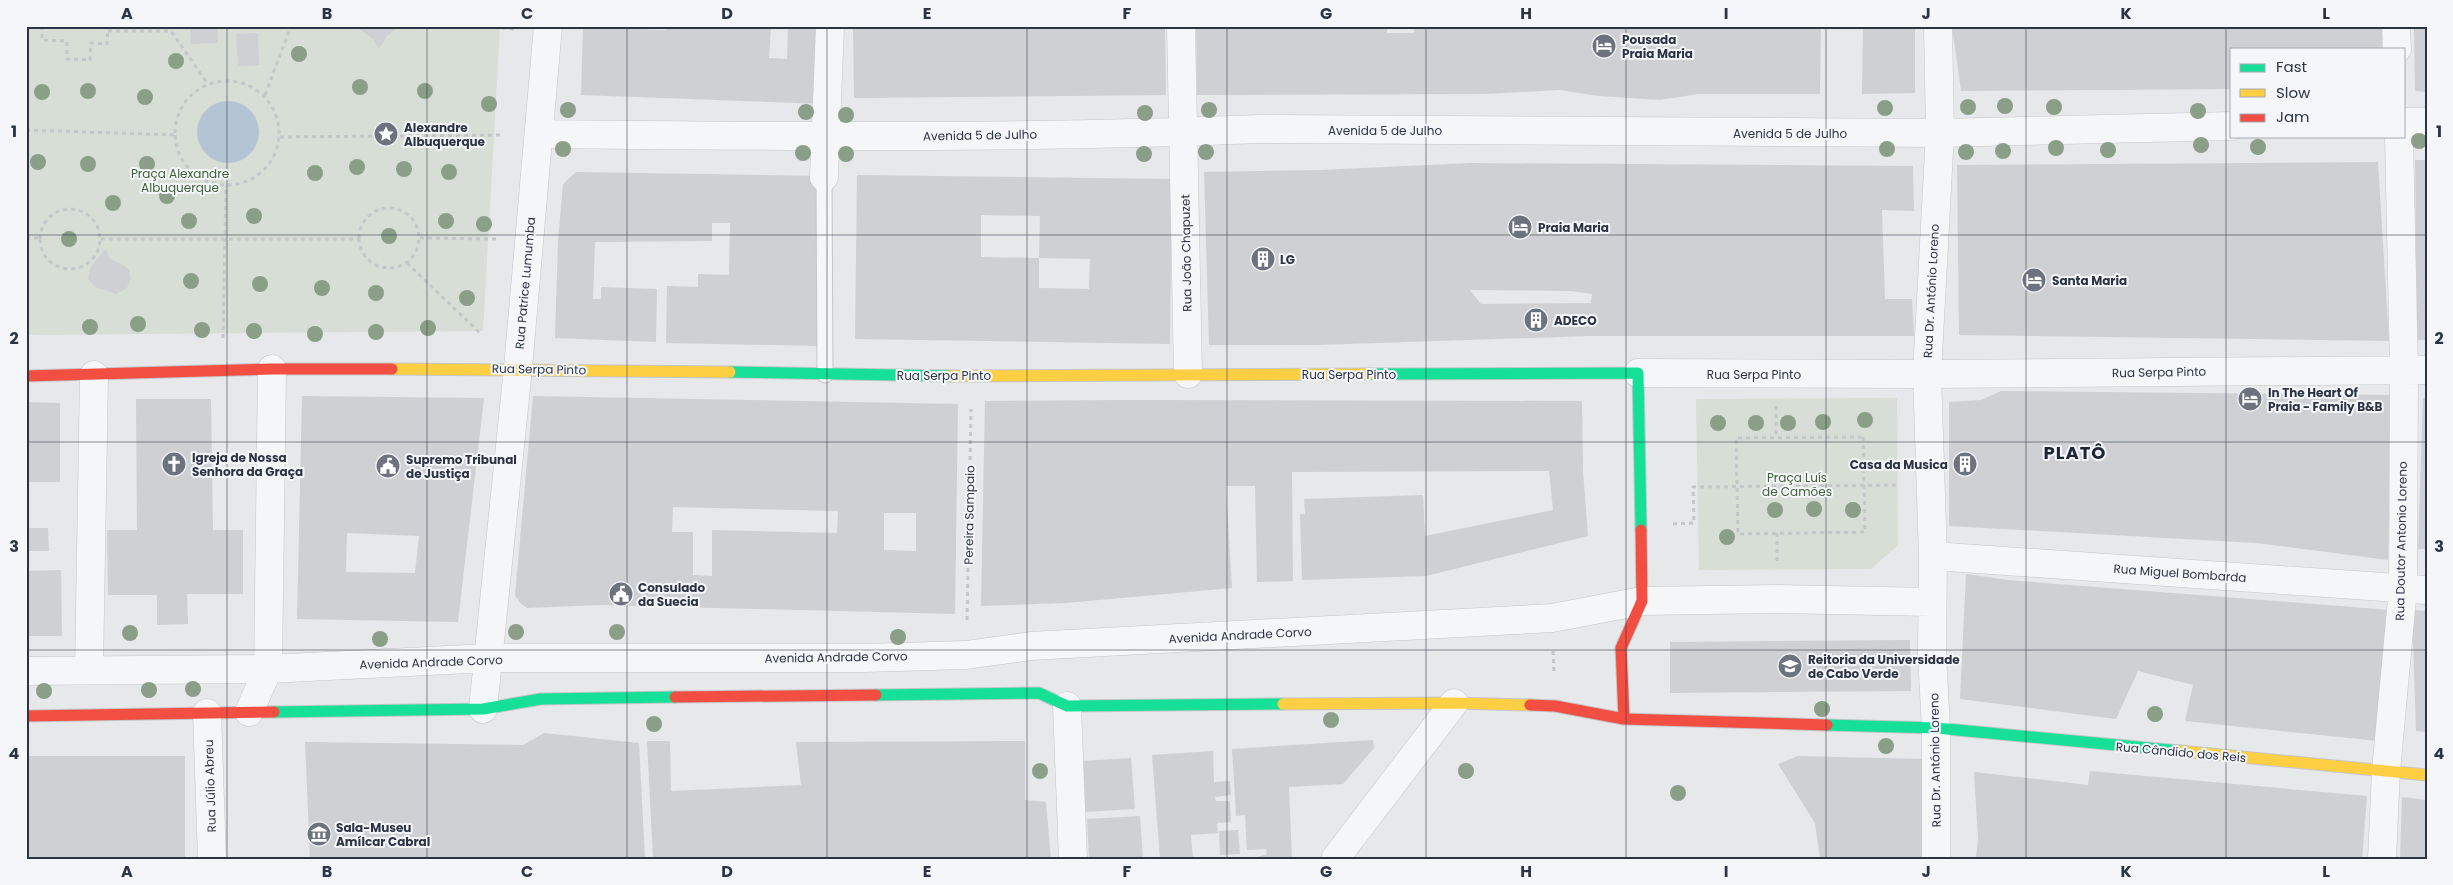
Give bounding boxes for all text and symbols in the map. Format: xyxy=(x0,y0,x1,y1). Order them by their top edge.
text: A xyxy=(121,2,133,25)
text: B xyxy=(322,2,332,25)
text: C xyxy=(521,2,533,25)
text: D xyxy=(721,2,733,25)
text: E xyxy=(923,2,931,25)
text: F xyxy=(1123,2,1132,25)
text: G xyxy=(1320,2,1332,25)
text: H xyxy=(1520,2,1532,25)
text: I xyxy=(1724,2,1728,25)
text: J xyxy=(1921,2,1931,25)
text: K xyxy=(2120,2,2132,25)
text: L xyxy=(2322,2,2330,25)
place label: Pousada Praia Maria xyxy=(1622,31,1693,62)
hotel icon: Pousada Praia Maria xyxy=(1591,33,1617,59)
legend xyxy=(2230,48,2406,138)
text: Fast xyxy=(2276,56,2307,77)
text: Slow xyxy=(2276,82,2311,103)
text: Jam xyxy=(2276,106,2310,127)
place label: Alexandre Albuquerque xyxy=(404,119,486,150)
text: 1 xyxy=(11,120,17,143)
text: 1 xyxy=(2436,120,2442,143)
place icon: Alexandre Albuquerque xyxy=(373,121,399,147)
street label: Avenida 5 de Julho xyxy=(1328,122,1442,139)
street label: Avenida 5 de Julho xyxy=(923,125,1038,144)
street label: Avenida 5 de Julho xyxy=(1733,125,1847,142)
park label: Praça Alexandre Albuquerque xyxy=(131,165,229,196)
street label: Rua João Chapuzet xyxy=(1176,194,1196,312)
hotel icon: Praia Maria xyxy=(1507,214,1533,240)
street label: Rua Patrice Lumumba xyxy=(511,216,539,350)
place label: Praia Maria xyxy=(1538,219,1609,236)
street label: Rua Dr. António Loreno xyxy=(1919,223,1943,359)
building icon: LG xyxy=(1250,246,1276,272)
place label: LG xyxy=(1280,251,1295,268)
hotel icon: Santa Maria xyxy=(2021,267,2047,293)
place label: Santa Maria xyxy=(2052,272,2127,289)
building icon: ADECO xyxy=(1523,307,1549,333)
place label: ADECO xyxy=(1554,312,1597,329)
text: 2 xyxy=(9,327,19,350)
text: 2 xyxy=(2434,327,2444,350)
street label: Rua Serpa Pinto xyxy=(492,360,587,378)
street label: Rua Serpa Pinto xyxy=(2112,363,2207,381)
street label: Rua Serpa Pinto xyxy=(1302,366,1396,383)
street label: Rua Serpa Pinto xyxy=(1707,366,1801,383)
street label: Rua Serpa Pinto xyxy=(897,367,991,384)
place label: In The Heart Of Praia - Family B&B xyxy=(2268,384,2383,415)
hotel icon: In The Heart Of Praia - Family B&B xyxy=(2237,386,2263,412)
district label: PLATÔ xyxy=(2044,440,2106,465)
place label: Igreja de Nossa Senhora da Graça xyxy=(192,449,303,480)
church icon: Igreja de Nossa Senhora da Graça xyxy=(161,451,187,477)
place label: Supremo Tribunal de Justiça xyxy=(406,451,517,482)
building icon: Casa da Musica xyxy=(1952,451,1978,477)
public building icon: Supremo Tribunal de Justiça xyxy=(375,453,401,479)
place label: Casa da Musica xyxy=(1850,456,1948,473)
street label: Rua Doutor Antonio Loreno xyxy=(2391,461,2411,621)
street label: Pereira Sampaio xyxy=(960,465,978,565)
park label: Praça Luís de Camões xyxy=(1762,469,1832,500)
text: 3 xyxy=(9,535,19,558)
text: 3 xyxy=(2434,535,2444,558)
street label: Rua Miguel Bombarda xyxy=(2113,560,2247,586)
place label: Consulado da Suecia xyxy=(638,579,705,610)
public building icon: Consulado da Suecia xyxy=(608,581,634,607)
street label: Avenida Andrade Corvo xyxy=(1168,623,1312,647)
street label: Avenida Andrade Corvo xyxy=(764,647,908,667)
street label: Avenida Andrade Corvo xyxy=(359,651,503,673)
place label: Reitoria da Universidade de Cabo Verde xyxy=(1808,651,1960,682)
school or university icon: Reitoria da Universidade de Cabo Verde xyxy=(1777,653,1803,679)
street label: Rua Dr. António Loreno xyxy=(1925,692,1945,827)
street label: Rua Cândido dos Reis xyxy=(2115,738,2247,766)
street label: Rua Júlio Abreu xyxy=(200,739,220,833)
text: 4 xyxy=(9,742,20,765)
text: 4 xyxy=(2434,742,2445,765)
place label: Sala-Museu Amílcar Cabral xyxy=(336,819,430,850)
museum icon: Sala-Museu Amílcar Cabral xyxy=(306,821,332,847)
text: A xyxy=(121,860,133,883)
text: B xyxy=(322,860,332,883)
text: C xyxy=(521,860,533,883)
text: D xyxy=(721,860,733,883)
text: E xyxy=(923,860,931,883)
text: F xyxy=(1123,860,1132,883)
text: G xyxy=(1320,860,1332,883)
text: H xyxy=(1520,860,1532,883)
text: I xyxy=(1724,860,1728,883)
text: J xyxy=(1921,860,1931,883)
text: K xyxy=(2120,860,2132,883)
text: L xyxy=(2322,860,2330,883)

